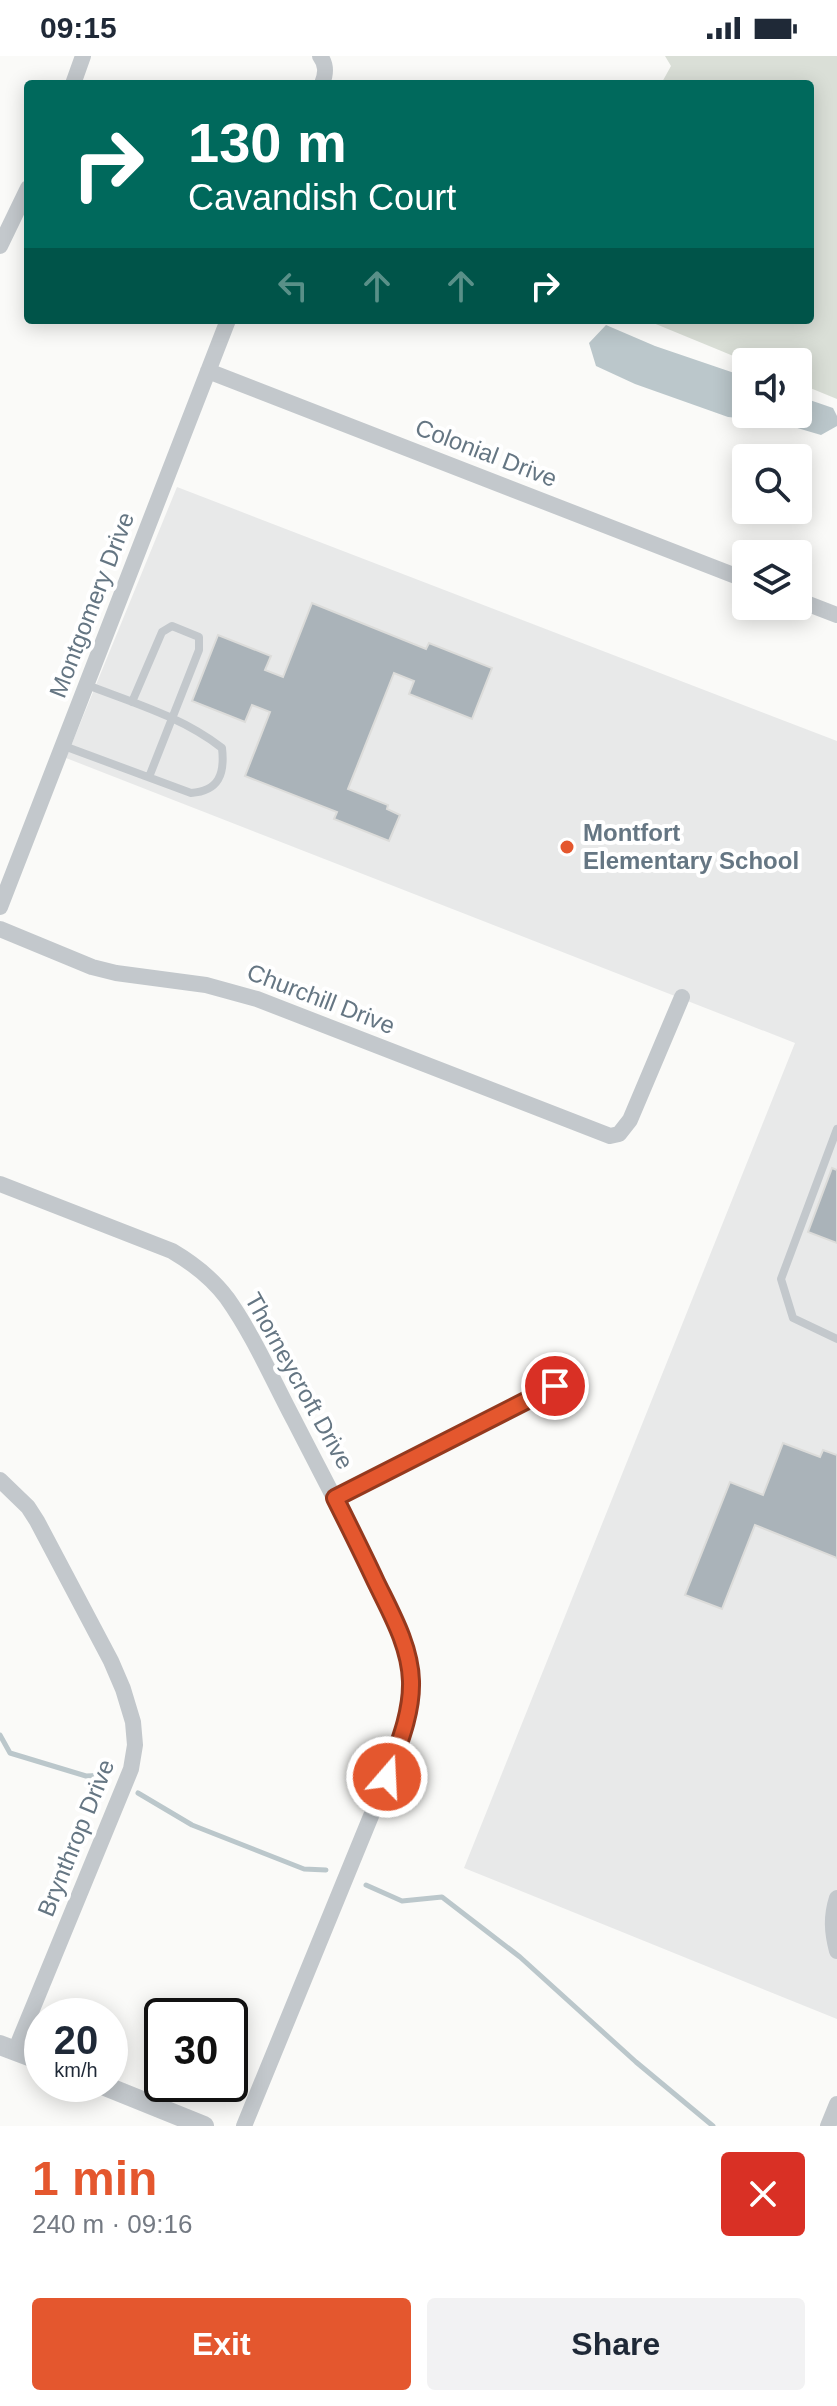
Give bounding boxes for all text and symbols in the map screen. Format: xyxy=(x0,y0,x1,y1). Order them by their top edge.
text: 09:15 xyxy=(40,11,117,44)
text: 130 m xyxy=(188,111,347,174)
icon: right xyxy=(56,112,160,216)
text: Cavandish Court xyxy=(188,177,456,218)
icon: left xyxy=(271,264,315,308)
icon: ahead xyxy=(355,264,399,308)
icon: ahead xyxy=(439,264,483,308)
icon: right xyxy=(523,264,567,308)
map controls xyxy=(732,348,812,620)
button: sound xyxy=(732,348,812,428)
street label: Colonial Drive xyxy=(412,413,561,492)
button: search xyxy=(732,444,812,524)
street label: Montgomery Drive xyxy=(44,508,139,701)
button: layers xyxy=(732,540,812,620)
place label: Montfort Elementary School xyxy=(583,819,799,874)
marker: Montfort Elementary School xyxy=(558,838,576,856)
street label: Churchill Drive xyxy=(244,958,399,1039)
street label: Thorneycroft Drive xyxy=(240,1288,359,1474)
pin xyxy=(521,1352,589,1420)
icon: arrive xyxy=(533,1364,577,1408)
position arrow xyxy=(345,1735,429,1819)
street label: Brynthrop Drive xyxy=(32,1755,119,1920)
speed limit sign: 30 xyxy=(144,1998,248,2102)
text: 20 xyxy=(54,2018,98,2062)
text: km/h xyxy=(54,2059,98,2081)
text: 1 min xyxy=(32,2152,157,2205)
button: close xyxy=(721,2152,805,2236)
text: 240 m · 09:16 xyxy=(32,2209,192,2239)
button: Exit xyxy=(32,2298,411,2390)
button: Share xyxy=(427,2298,805,2390)

